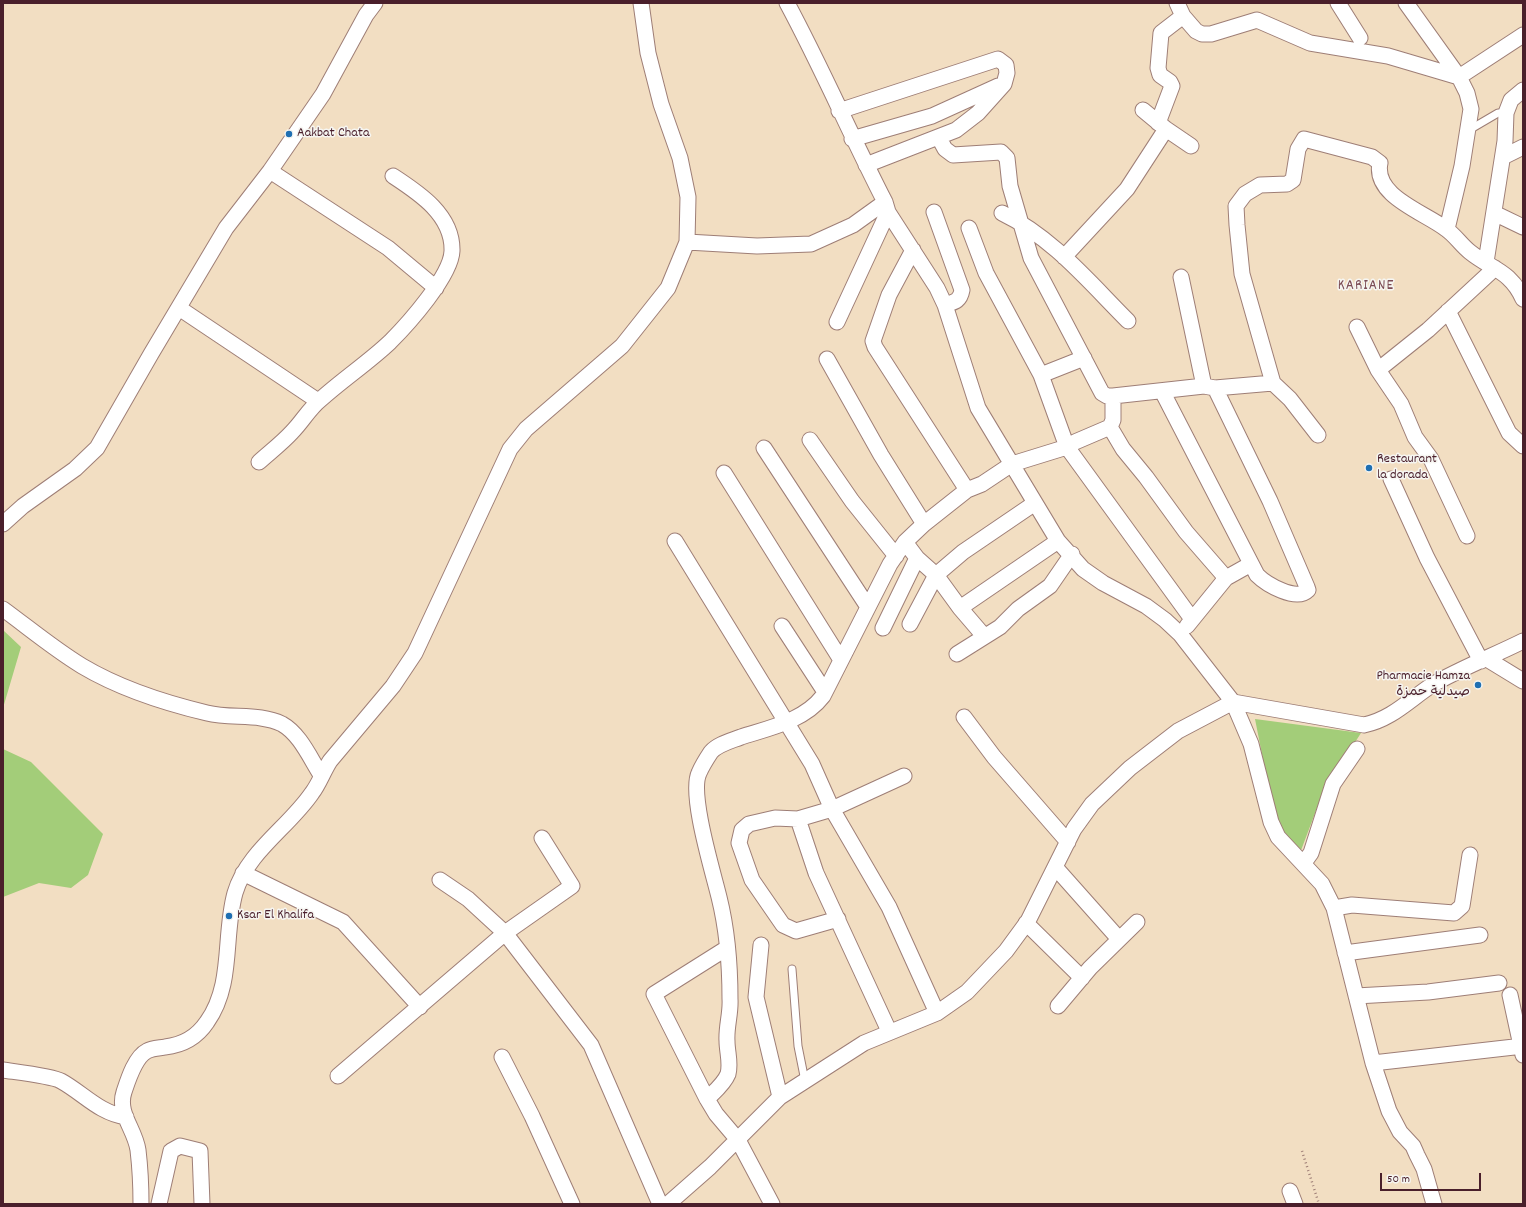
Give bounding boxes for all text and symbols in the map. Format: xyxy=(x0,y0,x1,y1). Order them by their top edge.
place label: Aakbat Chata xyxy=(297,126,370,142)
marker: Aakbat Chata xyxy=(284,129,294,139)
district label: KARIANE xyxy=(1338,278,1394,296)
place label: Restaurant la dorada xyxy=(1377,452,1437,484)
marker: Restaurant la dorada xyxy=(1364,463,1374,473)
place label: Pharmacie Hamza صيدلية حمزة xyxy=(1376,669,1470,702)
marker: Pharmacie Hamza صيدلية حمزة xyxy=(1473,680,1483,690)
place label: Ksar El Khalifa xyxy=(237,908,314,924)
marker: Ksar El Khalifa xyxy=(224,911,234,921)
scale bar xyxy=(1382,1165,1483,1191)
text: 50 m xyxy=(1387,1171,1410,1188)

